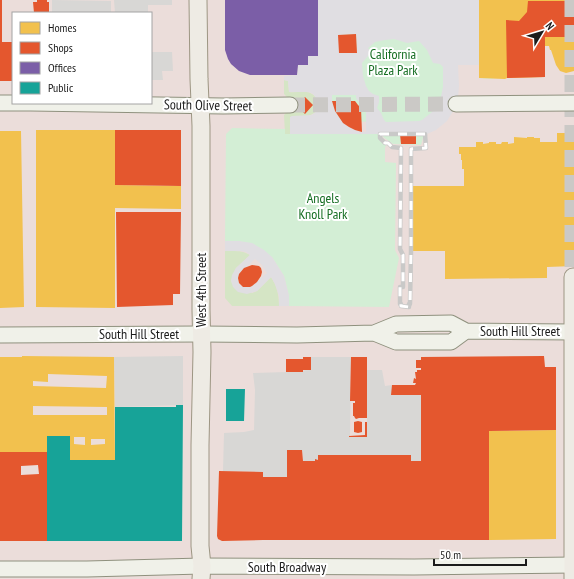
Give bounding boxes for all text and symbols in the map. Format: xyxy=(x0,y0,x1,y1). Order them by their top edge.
legend xyxy=(12,12,152,104)
north arrow xyxy=(522,12,562,52)
text: N xyxy=(543,19,557,33)
text: Homes xyxy=(48,20,76,35)
text: Shops xyxy=(48,40,73,55)
park label: California Plaza Park xyxy=(368,45,418,79)
text: Offices xyxy=(48,60,76,75)
text: Public xyxy=(48,80,74,95)
street label: South Olive Street xyxy=(164,95,252,115)
park label: Angels Knoll Park xyxy=(298,189,348,223)
street label: West 4th Street xyxy=(192,253,210,327)
street label: South Hill Street xyxy=(480,322,560,340)
street label: South Hill Street xyxy=(99,325,179,343)
scale bar xyxy=(434,541,526,567)
text: 50 m xyxy=(440,547,461,562)
street label: South Broadway xyxy=(248,558,327,576)

